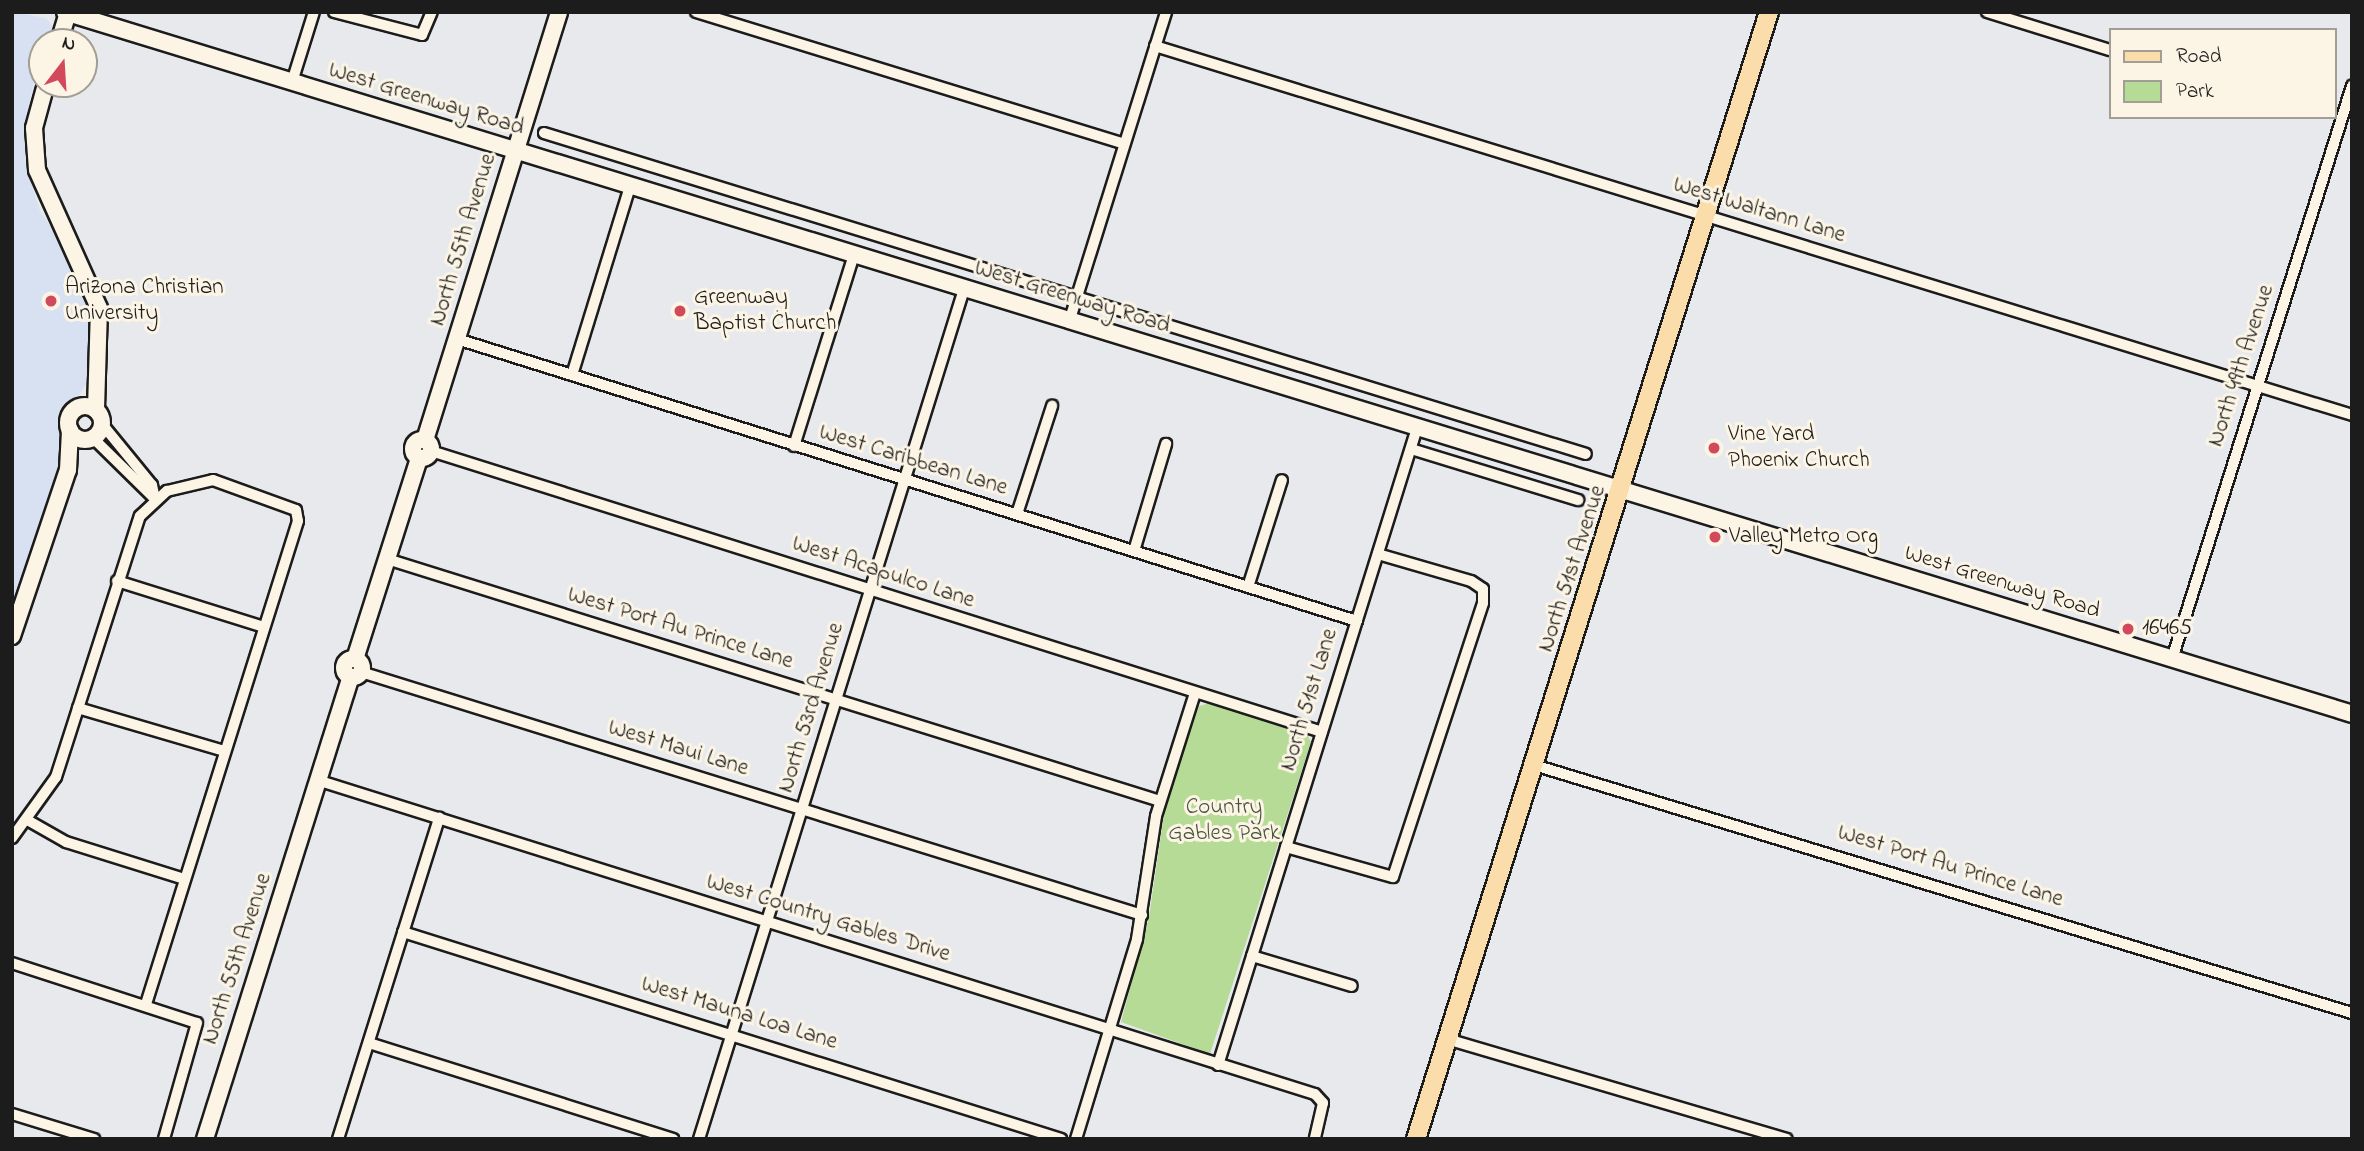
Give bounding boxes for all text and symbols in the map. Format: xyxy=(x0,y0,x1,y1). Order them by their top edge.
north arrow xyxy=(28,28,98,98)
legend xyxy=(2108,28,2336,119)
text: N xyxy=(59,30,79,59)
text: Road xyxy=(2176,42,2222,72)
street label: West Greenway Road xyxy=(325,57,527,143)
text: Park xyxy=(2176,77,2214,107)
street label: North 55th Avenue xyxy=(425,151,503,329)
street label: West Waltann Lane xyxy=(1670,172,1848,250)
street label: West Greenway Road xyxy=(971,255,1173,341)
place label: Arizona Christian University xyxy=(65,274,224,328)
street label: North 49th Avenue xyxy=(2203,282,2281,450)
place label: Greenway Baptist Church xyxy=(694,284,836,338)
marker: Arizona Christian University xyxy=(43,293,59,309)
marker: Greenway Baptist Church xyxy=(672,303,688,319)
street label: West Caribbean Lane xyxy=(815,419,1011,503)
place label: Vine Yard Phoenix Church xyxy=(1728,421,1870,475)
marker: Vine Yard Phoenix Church xyxy=(1706,440,1722,456)
street label: North 51st Avenue xyxy=(1533,482,1613,656)
place label: Valley Metro Org xyxy=(1729,523,1878,551)
marker: Valley Metro Org xyxy=(1707,529,1723,545)
street label: West Acapulco Lane xyxy=(788,531,978,615)
street label: West Greenway Road xyxy=(1901,540,2103,626)
street label: West Port Au Prince Lane xyxy=(564,582,796,676)
place label: 16465 xyxy=(2142,615,2192,643)
street label: North 53rd Avenue xyxy=(773,620,851,796)
marker: 16465 xyxy=(2120,621,2136,637)
street label: North 51st Lane xyxy=(1275,626,1345,774)
street label: West Maui Lane xyxy=(605,715,751,783)
park label: Country Gables Park xyxy=(1168,794,1280,848)
street label: West Port Au Prince Lane xyxy=(1834,820,2066,914)
street label: West Country Gables Drive xyxy=(703,869,953,969)
street label: North 55th Avenue xyxy=(197,870,279,1048)
street label: West Mauna Loa Lane xyxy=(638,971,840,1057)

